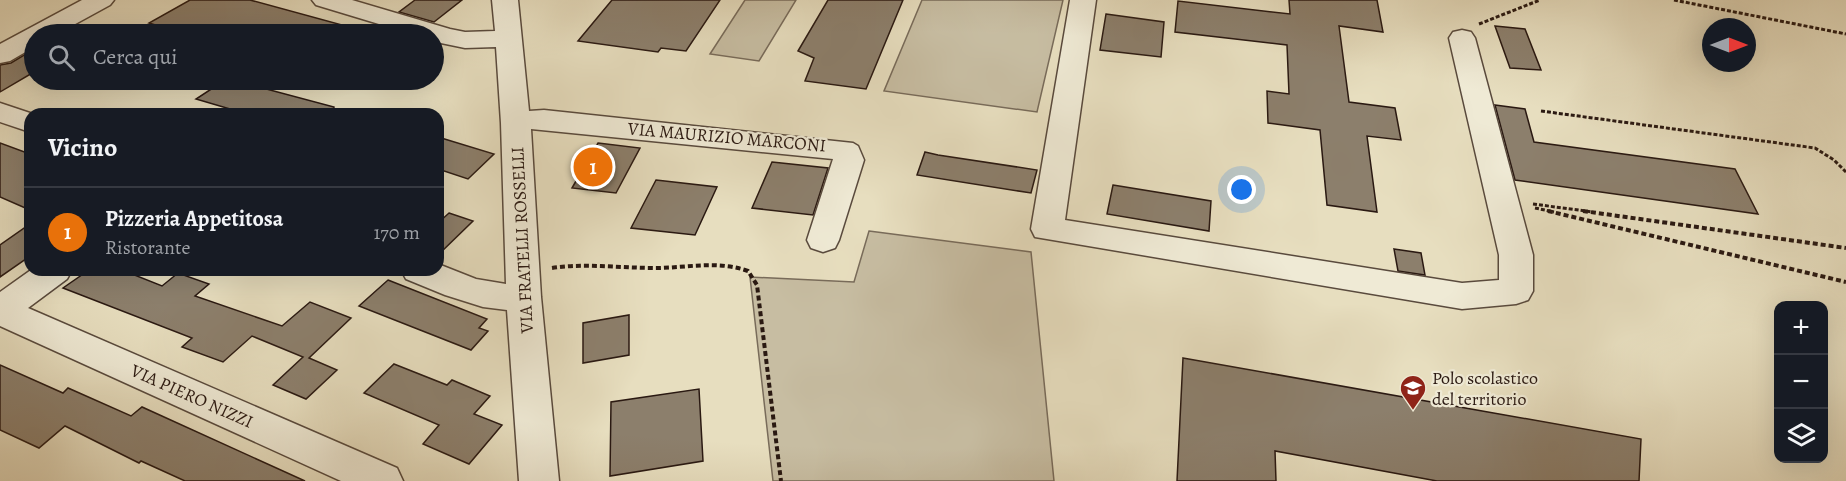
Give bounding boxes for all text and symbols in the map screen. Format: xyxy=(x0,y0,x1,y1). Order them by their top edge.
north arrow xyxy=(1702,18,1756,72)
search box xyxy=(24,24,444,90)
icon: search xyxy=(45,41,78,74)
text: Cerca qui xyxy=(93,42,178,72)
street label: VIA MAURIZIO MARCONI xyxy=(626,116,827,158)
text: Vicino xyxy=(48,130,117,165)
pin: 1 xyxy=(574,144,612,190)
street label: VIA FRATELLI ROSSELLI xyxy=(505,146,539,335)
your location xyxy=(1227,175,1256,204)
text: Pizzeria Appetitosa xyxy=(105,204,283,234)
text: 1 xyxy=(64,219,71,246)
text: 170 m xyxy=(374,219,420,246)
text: Ristorante xyxy=(105,234,191,261)
map controls xyxy=(1774,301,1828,463)
button: + xyxy=(1774,301,1828,355)
button: − xyxy=(1774,355,1828,409)
street label: VIA PIERO NIZZI xyxy=(126,358,257,434)
place label: Polo scolastico del territorio xyxy=(1432,366,1538,411)
school or university icon: Polo scolastico del territorio xyxy=(1398,373,1428,411)
button: layers xyxy=(1774,409,1828,463)

